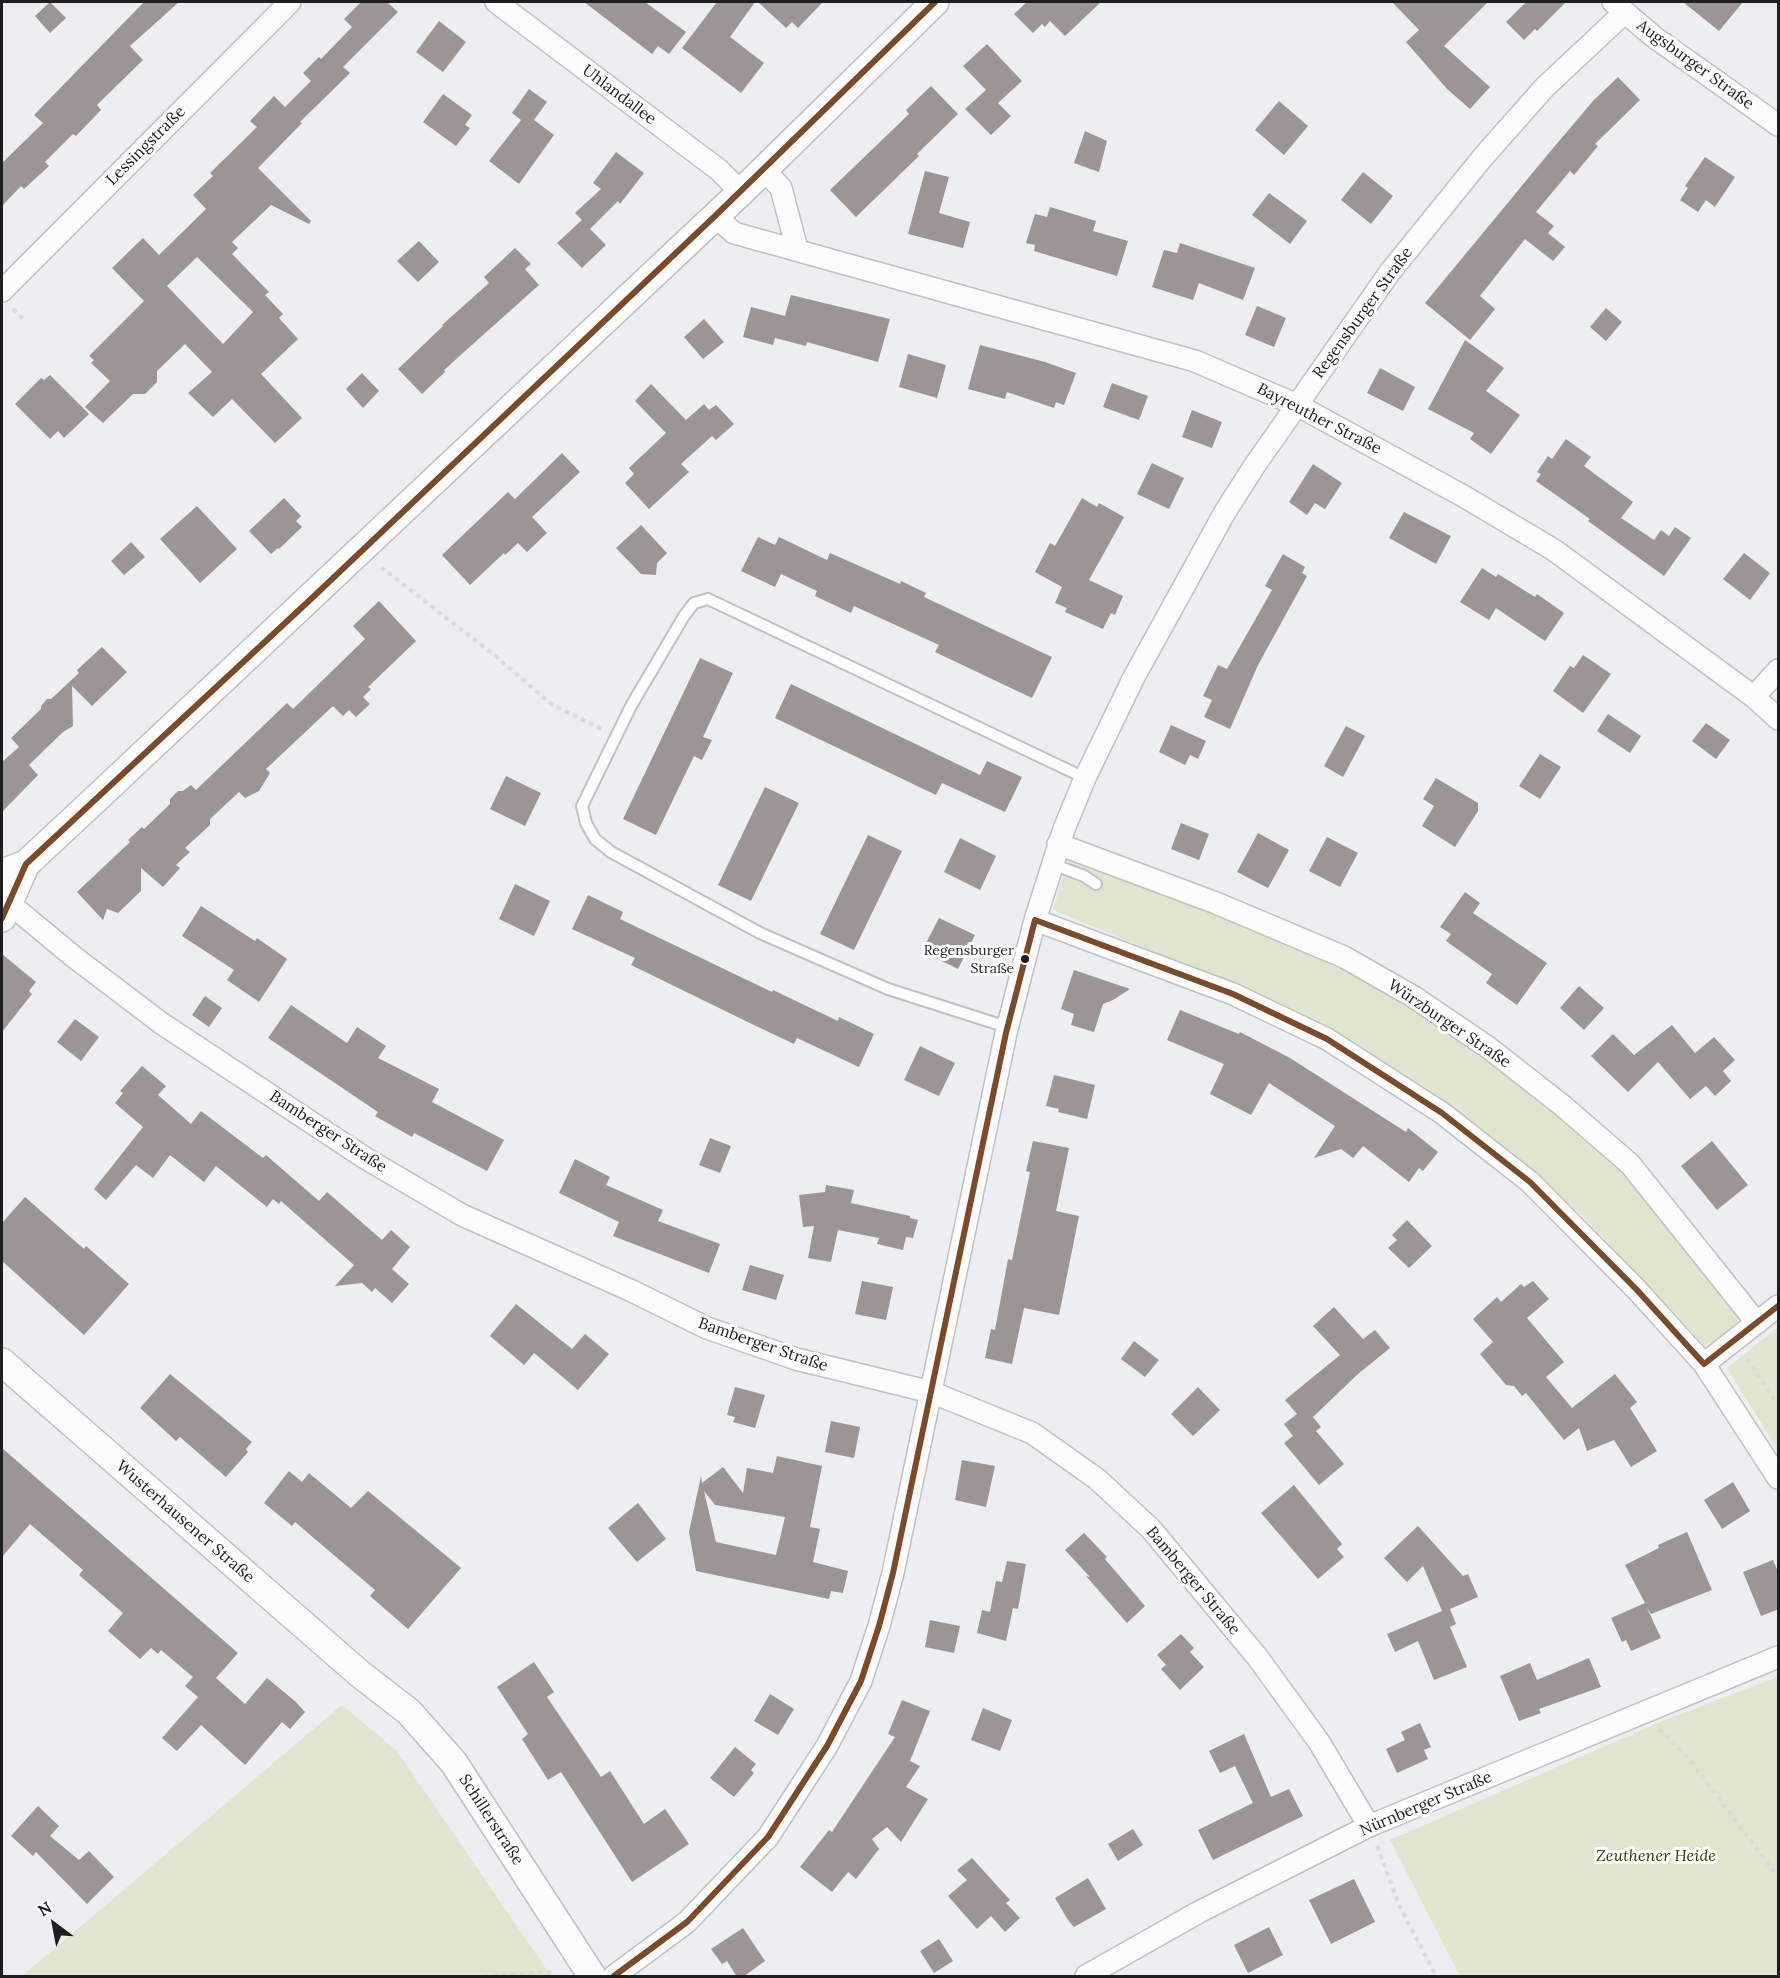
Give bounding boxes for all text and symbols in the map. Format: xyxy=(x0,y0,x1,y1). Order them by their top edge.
street label: Augsburger Straße xyxy=(1633,16,1757,114)
street label: Uhlandallee xyxy=(578,61,660,129)
street label: Lessingstraße xyxy=(102,102,190,190)
street label: Regensburger Straße xyxy=(1309,244,1417,382)
street label: Bayreuther Straße xyxy=(1254,379,1384,459)
place label: Regensburger Straße xyxy=(924,943,1014,976)
marker: Regensburger Straße xyxy=(1019,953,1031,965)
street label: Würzburger Straße xyxy=(1384,976,1514,1072)
street label: Bamberger Straße xyxy=(266,1087,390,1177)
street label: Bamberger Straße xyxy=(696,1314,830,1376)
street label: Wusterhausener Straße xyxy=(112,1457,258,1587)
street label: Bamberger Straße xyxy=(1142,1523,1244,1639)
street label: Nürnberger Straße xyxy=(1357,1767,1495,1841)
street label: Schillerstraße xyxy=(455,1771,527,1869)
park label: Zeuthener Heide xyxy=(1596,1846,1716,1866)
north arrow xyxy=(24,1894,84,1954)
text: N xyxy=(34,1897,55,1920)

